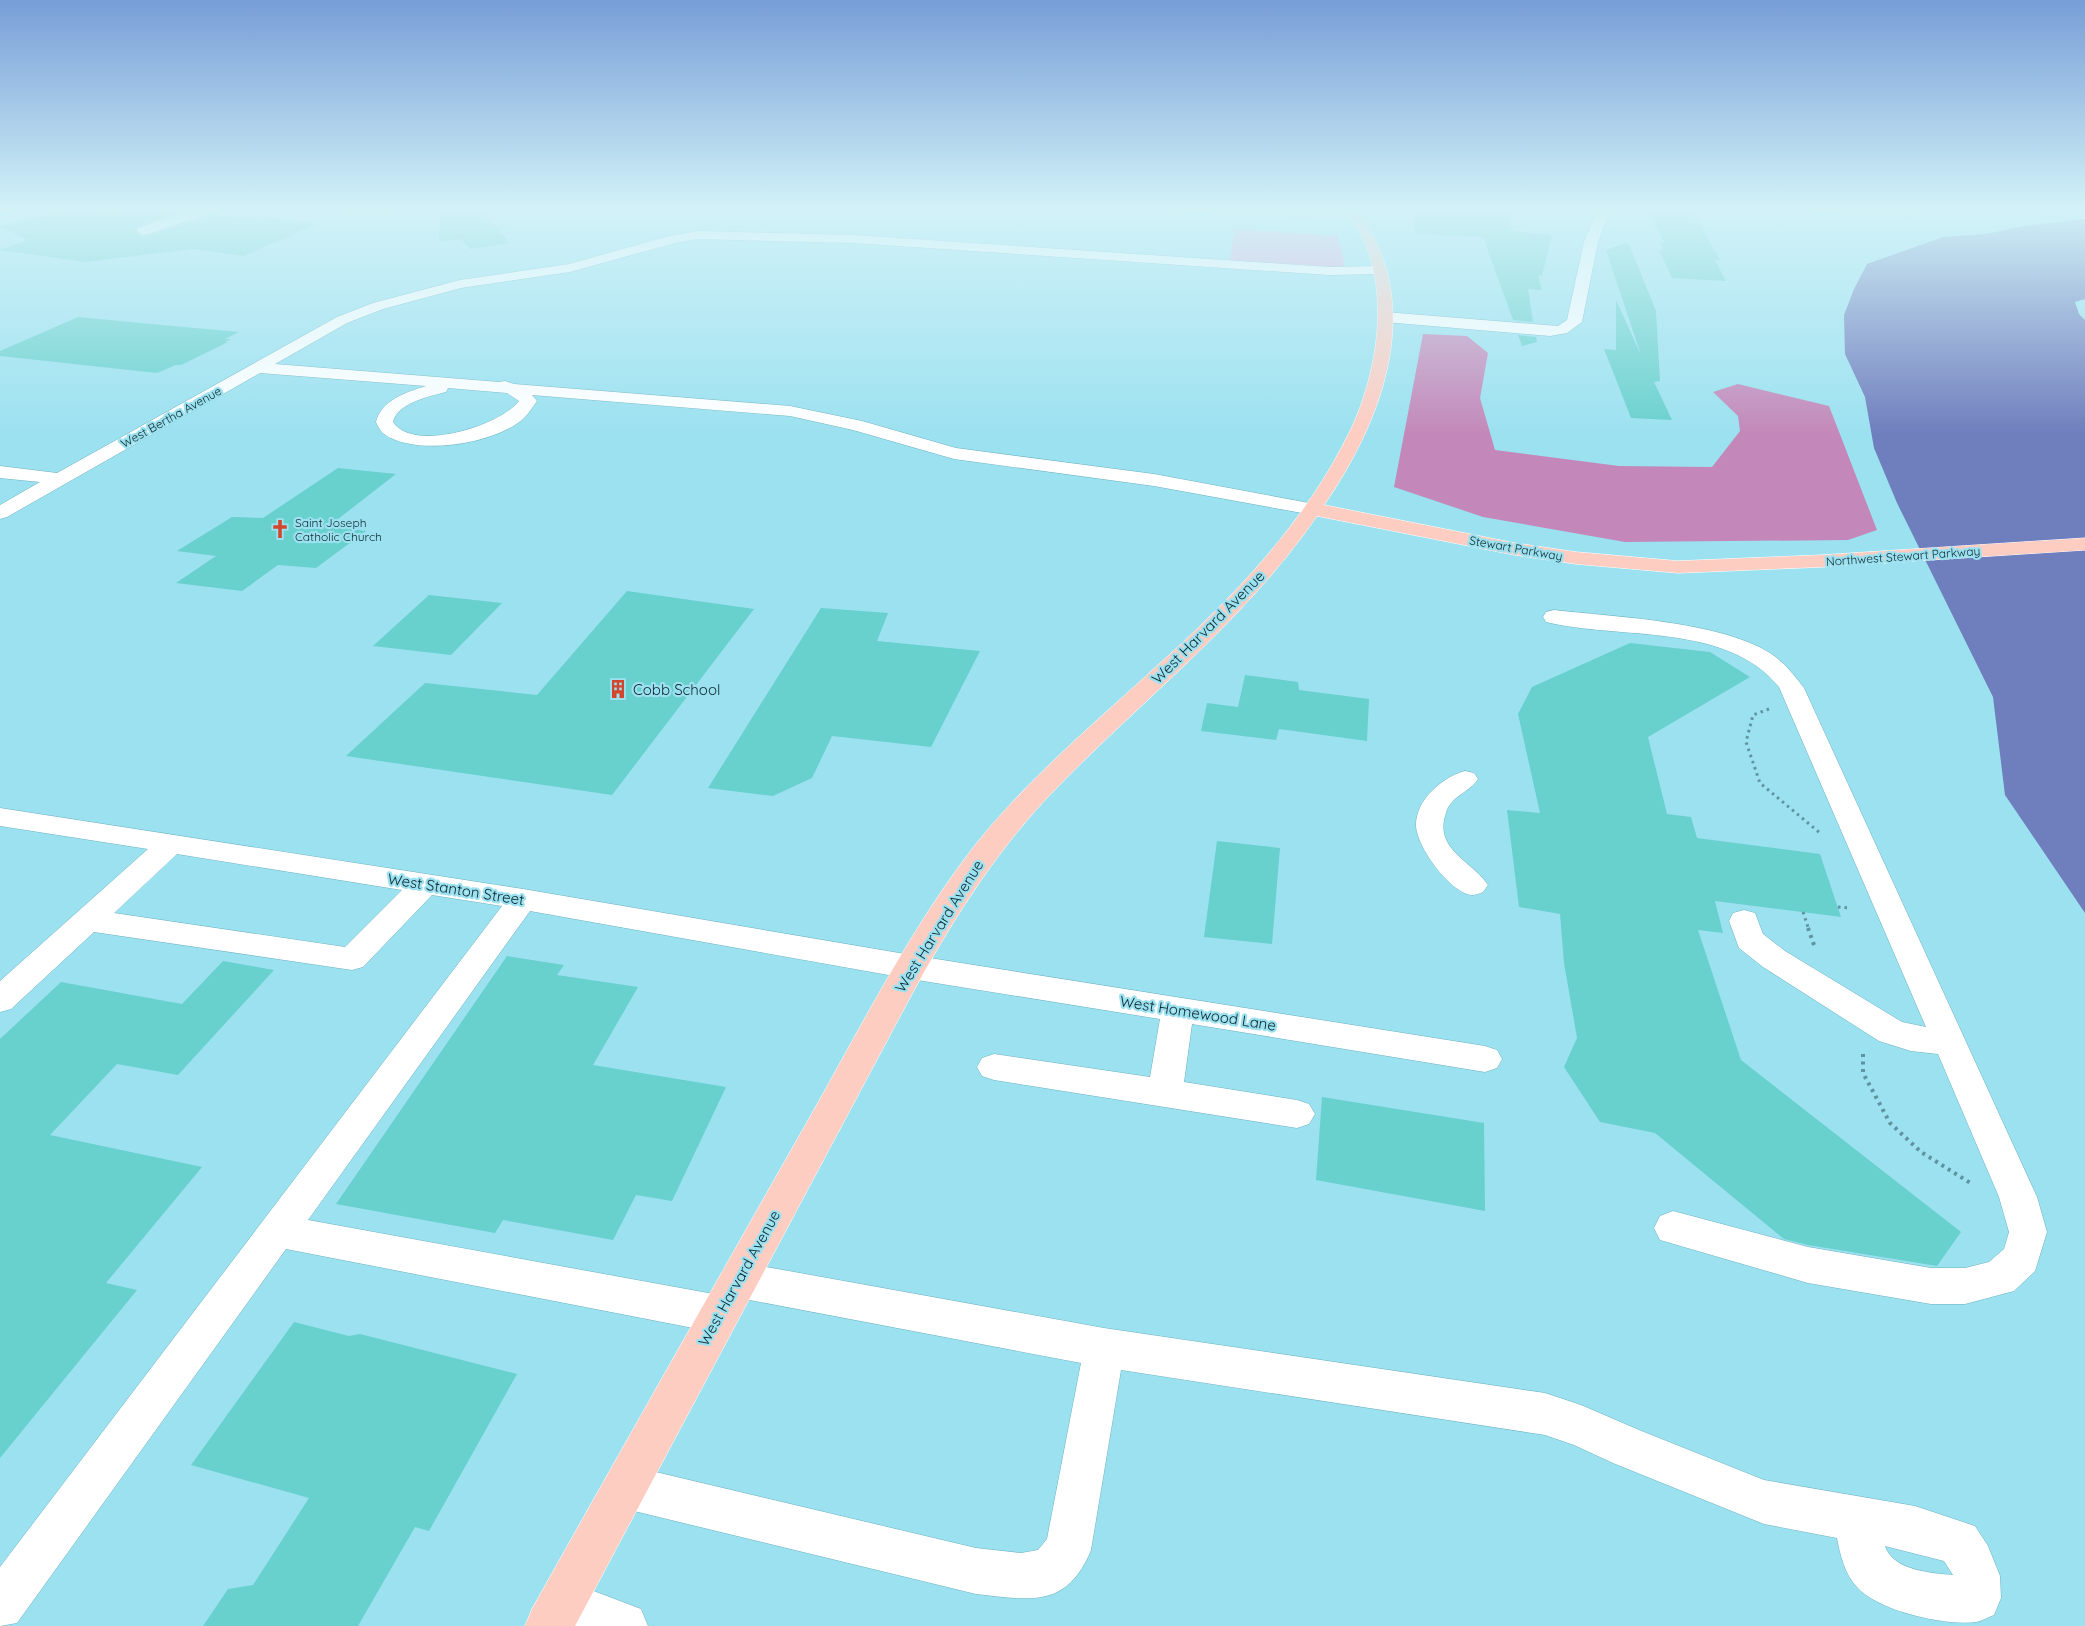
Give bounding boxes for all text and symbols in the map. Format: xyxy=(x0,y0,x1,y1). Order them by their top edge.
street label: West Bertha Avenue xyxy=(118,383,224,451)
place label: Saint Joseph Catholic Church xyxy=(295,515,382,544)
church icon: Saint Joseph Catholic Church xyxy=(269,518,291,540)
street label: Stewart Parkway xyxy=(1468,532,1564,564)
street label: Northwest Stewart Parkway xyxy=(1825,543,1981,569)
street label: West Harvard Avenue xyxy=(1147,566,1269,688)
building icon: Cobb School xyxy=(607,678,629,700)
place label: Cobb School xyxy=(633,680,720,699)
street label: West Harvard Avenue xyxy=(891,856,987,996)
street label: West Stanton Street xyxy=(386,869,526,909)
street label: West Homewood Lane xyxy=(1119,991,1277,1035)
street label: West Harvard Avenue xyxy=(694,1207,784,1349)

